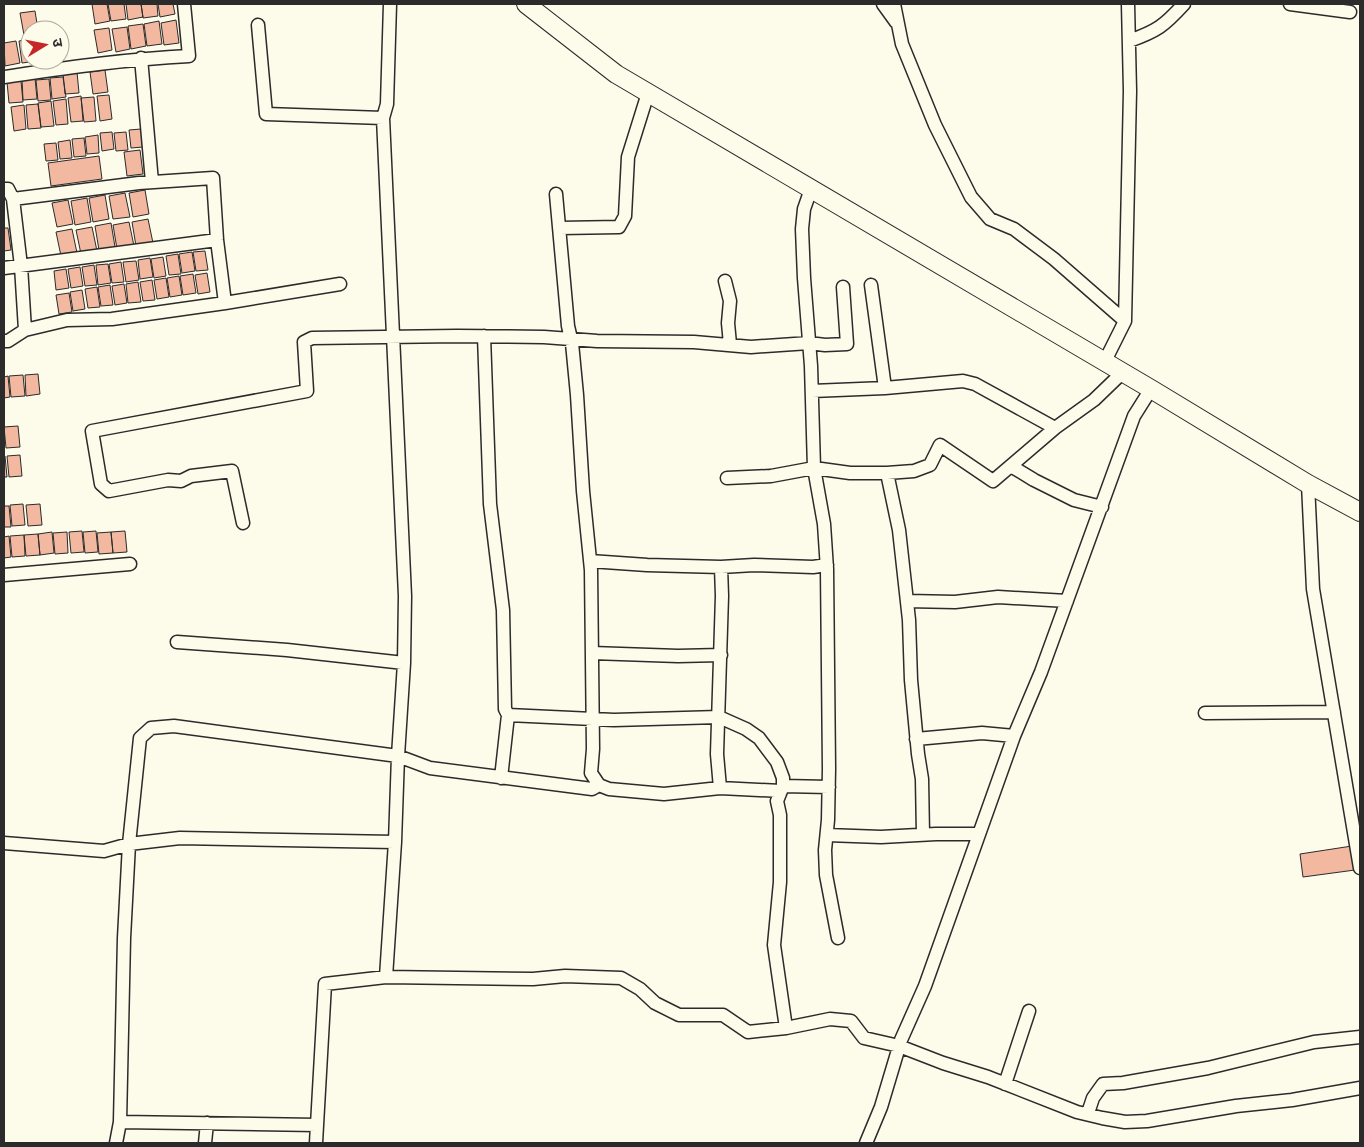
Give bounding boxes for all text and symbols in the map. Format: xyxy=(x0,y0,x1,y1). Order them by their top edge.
north arrow xyxy=(20,20,70,70)
text: उ xyxy=(48,37,68,49)

